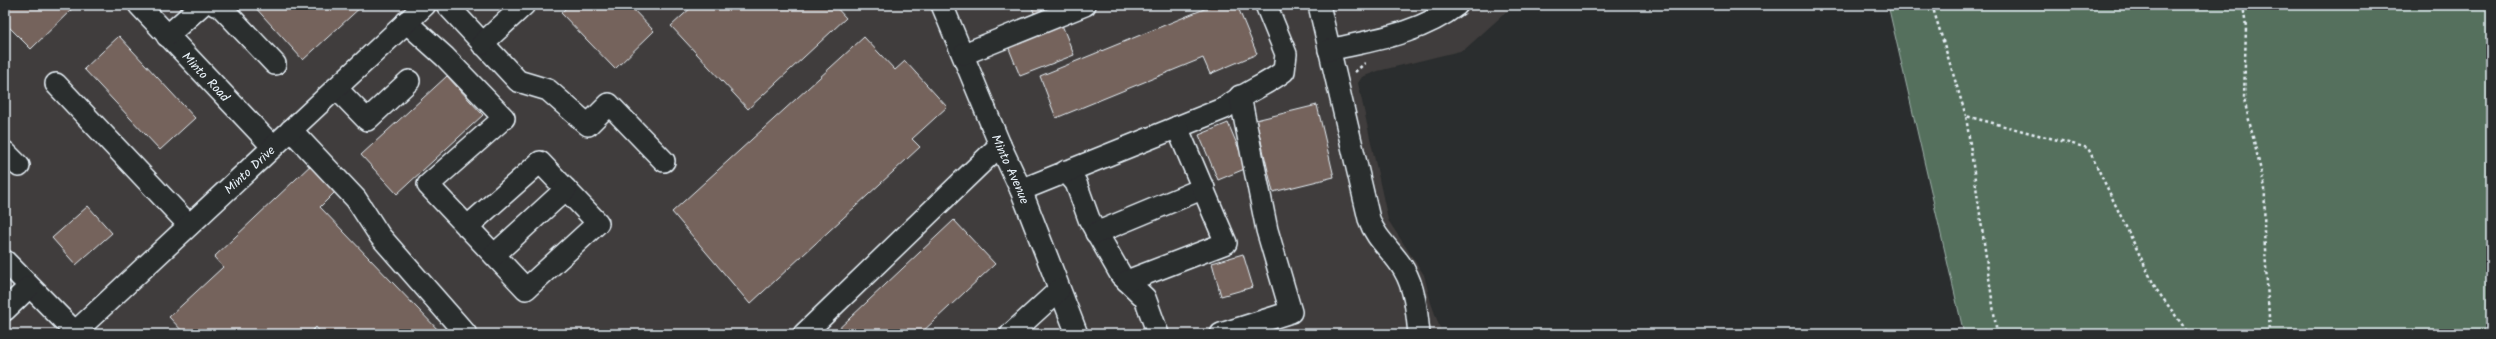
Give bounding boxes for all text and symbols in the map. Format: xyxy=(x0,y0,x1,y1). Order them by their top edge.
street label: Minto Road xyxy=(176,47,235,108)
street label: Minto Avenue xyxy=(985,131,1035,208)
street label: Minto Drive xyxy=(220,141,281,200)

